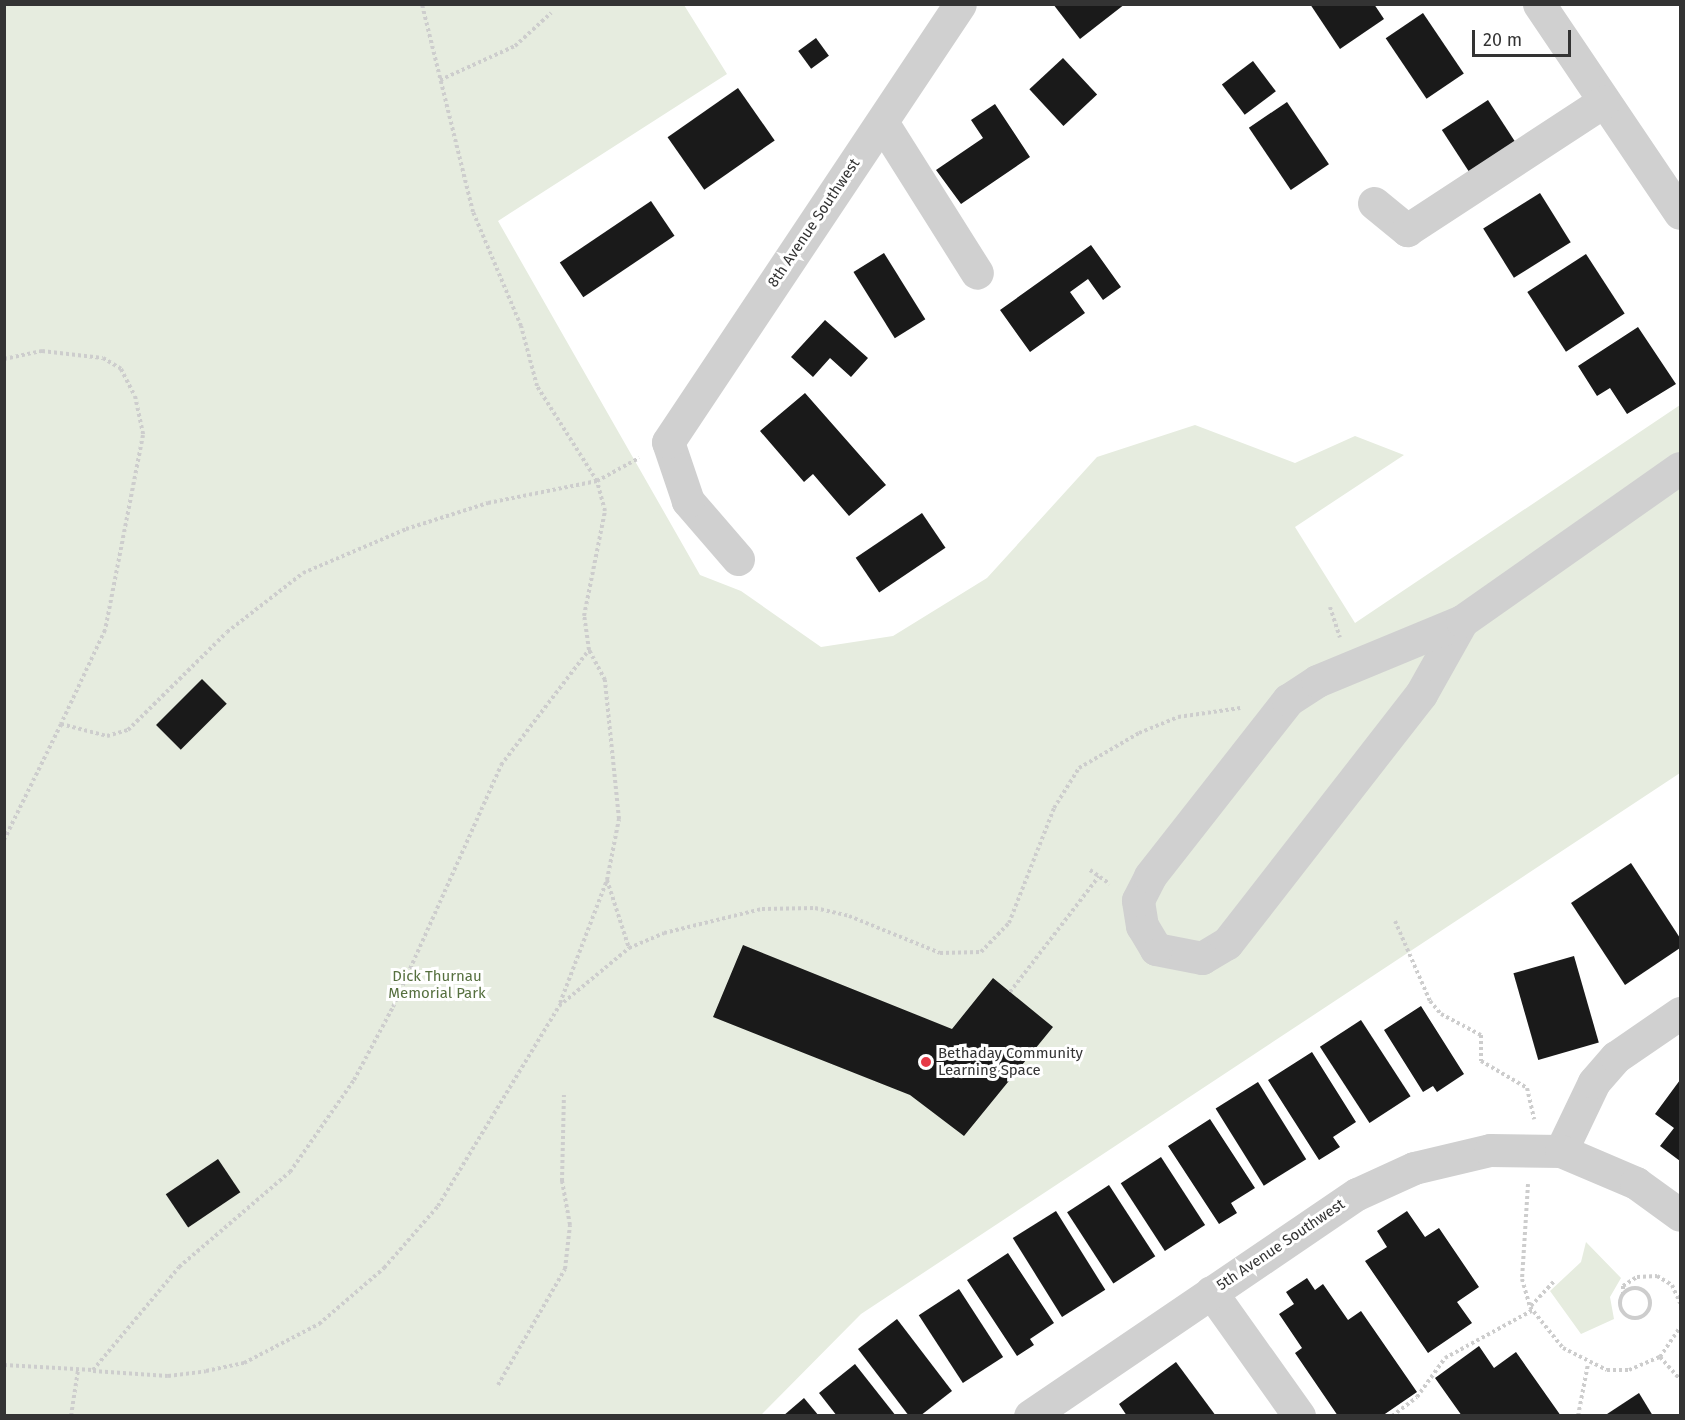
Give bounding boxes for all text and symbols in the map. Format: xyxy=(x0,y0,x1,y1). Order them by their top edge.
scale bar xyxy=(1475,18,1574,56)
text: 20 m xyxy=(1483,29,1522,51)
street label: 8th Avenue Southwest xyxy=(764,155,864,291)
park label: Dick Thurnau Memorial Park xyxy=(388,967,486,1002)
place label: Bethaday Community Learning Space xyxy=(938,1044,1083,1079)
marker: Bethaday Community Learning Space xyxy=(919,1055,933,1069)
street label: 5th Avenue Southwest xyxy=(1214,1195,1348,1295)

